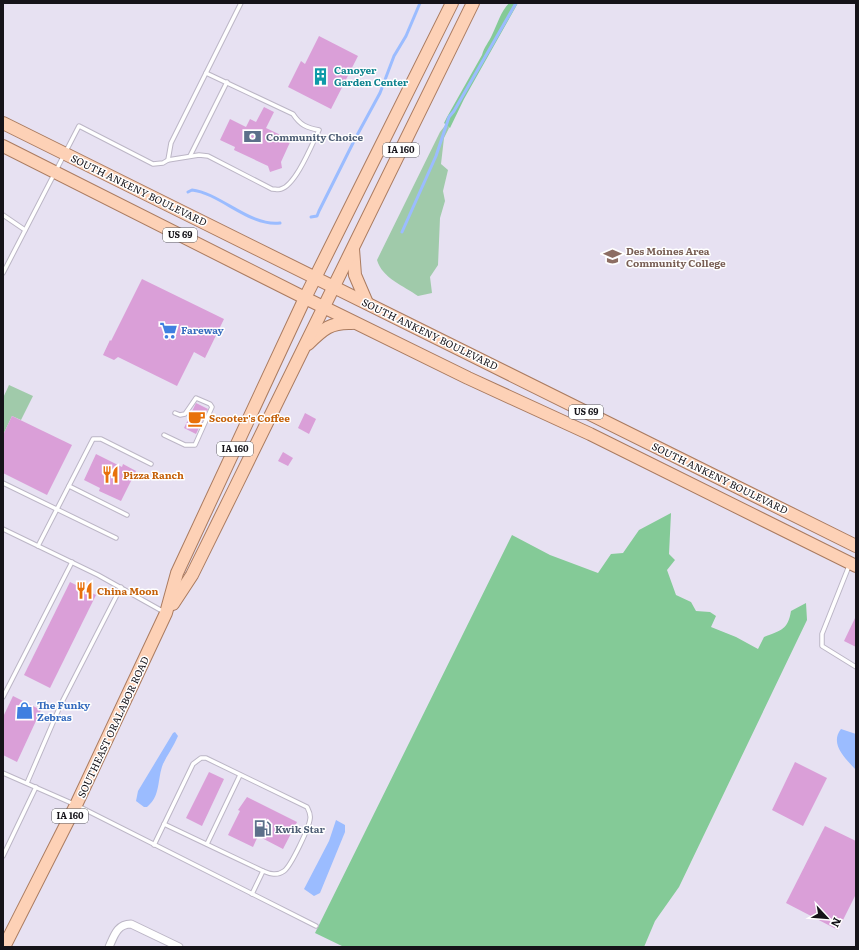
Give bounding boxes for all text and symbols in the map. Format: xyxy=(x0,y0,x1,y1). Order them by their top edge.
place label: Canoyer Garden Center xyxy=(334,62,409,89)
building icon: Canoyer Garden Center xyxy=(311,66,331,86)
bank icon: Community Choice xyxy=(243,127,263,147)
place label: Community Choice xyxy=(266,129,363,144)
road number: IA 160 xyxy=(383,143,419,157)
street label: SOUTH ANKENY BOULEVARD xyxy=(69,150,210,229)
road number: US 69 xyxy=(163,228,197,242)
place label: Des Moines Area Community College xyxy=(626,243,726,270)
school or university icon: Des Moines Area Community College xyxy=(603,247,623,267)
street label: SOUTH ANKENY BOULEVARD xyxy=(360,294,501,373)
supermarket icon: Fareway xyxy=(158,320,178,340)
place label: Fareway xyxy=(181,322,225,337)
road number: US 69 xyxy=(569,405,603,419)
cafe icon: Scooter's Coffee xyxy=(186,408,206,428)
place label: Scooter's Coffee xyxy=(209,410,290,425)
street label: SOUTH ANKENY BOULEVARD xyxy=(650,438,791,517)
road number: IA 160 xyxy=(217,442,253,456)
restaurant icon: Pizza Ranch xyxy=(100,465,120,485)
place label: Pizza Ranch xyxy=(123,467,184,482)
restaurant icon: China Moon xyxy=(74,581,94,601)
place label: China Moon xyxy=(97,583,158,598)
street label: SOUTHEAST ORALABOR ROAD xyxy=(73,653,152,800)
place label: The Funky Zebras xyxy=(37,697,91,724)
shop icon: The Funky Zebras xyxy=(14,701,34,721)
road number: IA 160 xyxy=(52,809,88,823)
fuel station icon: Kwik Star xyxy=(252,819,272,839)
place label: Kwik Star xyxy=(275,821,326,836)
north arrow xyxy=(807,898,847,938)
text: N xyxy=(828,915,846,930)

